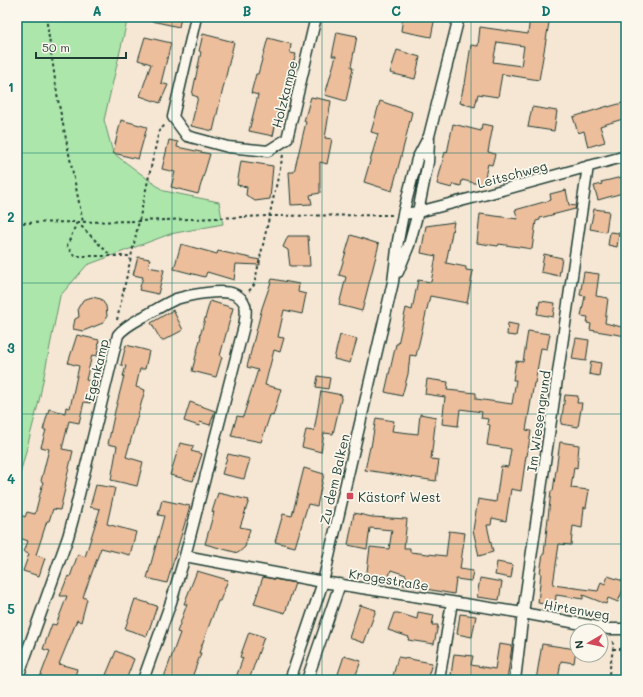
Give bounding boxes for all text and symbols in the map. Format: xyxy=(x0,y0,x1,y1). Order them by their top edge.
text: A xyxy=(92,2,102,19)
text: B xyxy=(243,2,252,19)
text: C xyxy=(391,2,401,19)
text: D xyxy=(541,2,551,19)
scale bar xyxy=(36,34,126,60)
text: 50 m xyxy=(42,39,70,55)
street label: Holzkampe xyxy=(267,59,301,129)
text: 1 xyxy=(8,78,14,95)
street label: Leitschweg xyxy=(475,157,549,191)
text: 2 xyxy=(7,208,15,225)
street label: Egenkamp xyxy=(80,337,112,403)
text: 3 xyxy=(7,339,15,356)
street label: Im Wiesengrund xyxy=(522,369,554,473)
street label: Zu dem Balken xyxy=(315,432,353,526)
text: 4 xyxy=(7,470,15,487)
place label: Kästorf West xyxy=(358,488,441,505)
marker: Kästorf West xyxy=(345,491,355,501)
street label: Krogestraße xyxy=(348,564,430,594)
street label: Hirtenweg xyxy=(543,595,611,623)
text: 5 xyxy=(7,600,15,617)
north arrow xyxy=(569,623,609,663)
text: N xyxy=(571,639,587,650)

